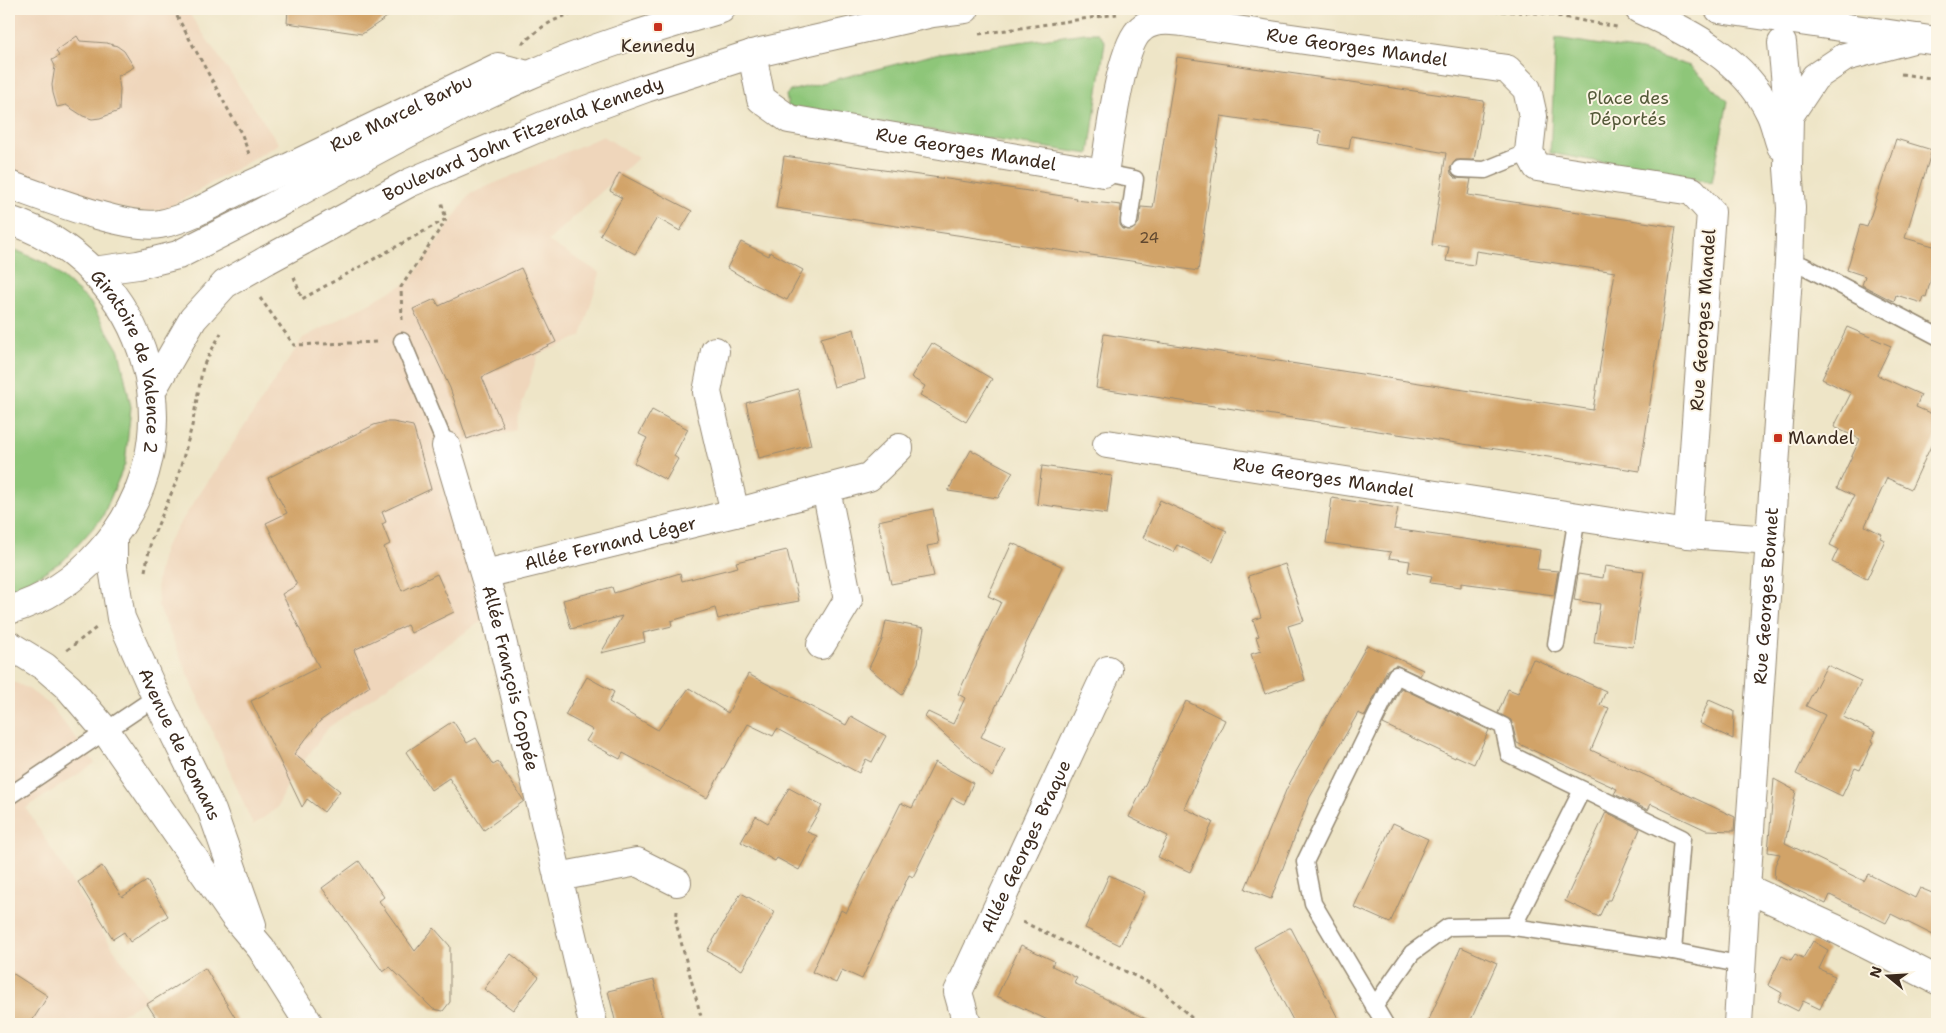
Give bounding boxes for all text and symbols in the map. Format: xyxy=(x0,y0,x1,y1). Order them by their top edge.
marker: Kennedy xyxy=(652,21,664,33)
street label: Rue Georges Mandel xyxy=(1265,23,1450,72)
place label: Kennedy xyxy=(621,34,695,58)
street label: Rue Marcel Barbu xyxy=(326,69,477,158)
street label: Boulevard John Fitzerald Kennedy xyxy=(379,71,666,207)
park label: Place des Déportés xyxy=(1587,86,1669,131)
street label: Rue Georges Mandel xyxy=(874,122,1059,177)
street label: Rue Georges Mandel xyxy=(1685,227,1721,412)
house number: 24 xyxy=(1139,228,1159,248)
street label: Giratoire de Valence 2 xyxy=(85,264,165,455)
place label: Mandel xyxy=(1788,426,1855,450)
marker: Mandel xyxy=(1772,432,1784,444)
street label: Rue Georges Mandel xyxy=(1231,452,1416,503)
street label: Rue Georges Bonnet xyxy=(1748,506,1784,685)
street label: Allée Fernand Léger xyxy=(522,511,699,576)
street label: Allée François Coppée xyxy=(476,582,545,773)
street label: Avenue de Romans xyxy=(133,664,226,824)
street label: Allée Georges Braque xyxy=(975,756,1076,937)
north arrow xyxy=(1864,950,1914,1000)
text: N xyxy=(1865,964,1886,980)

